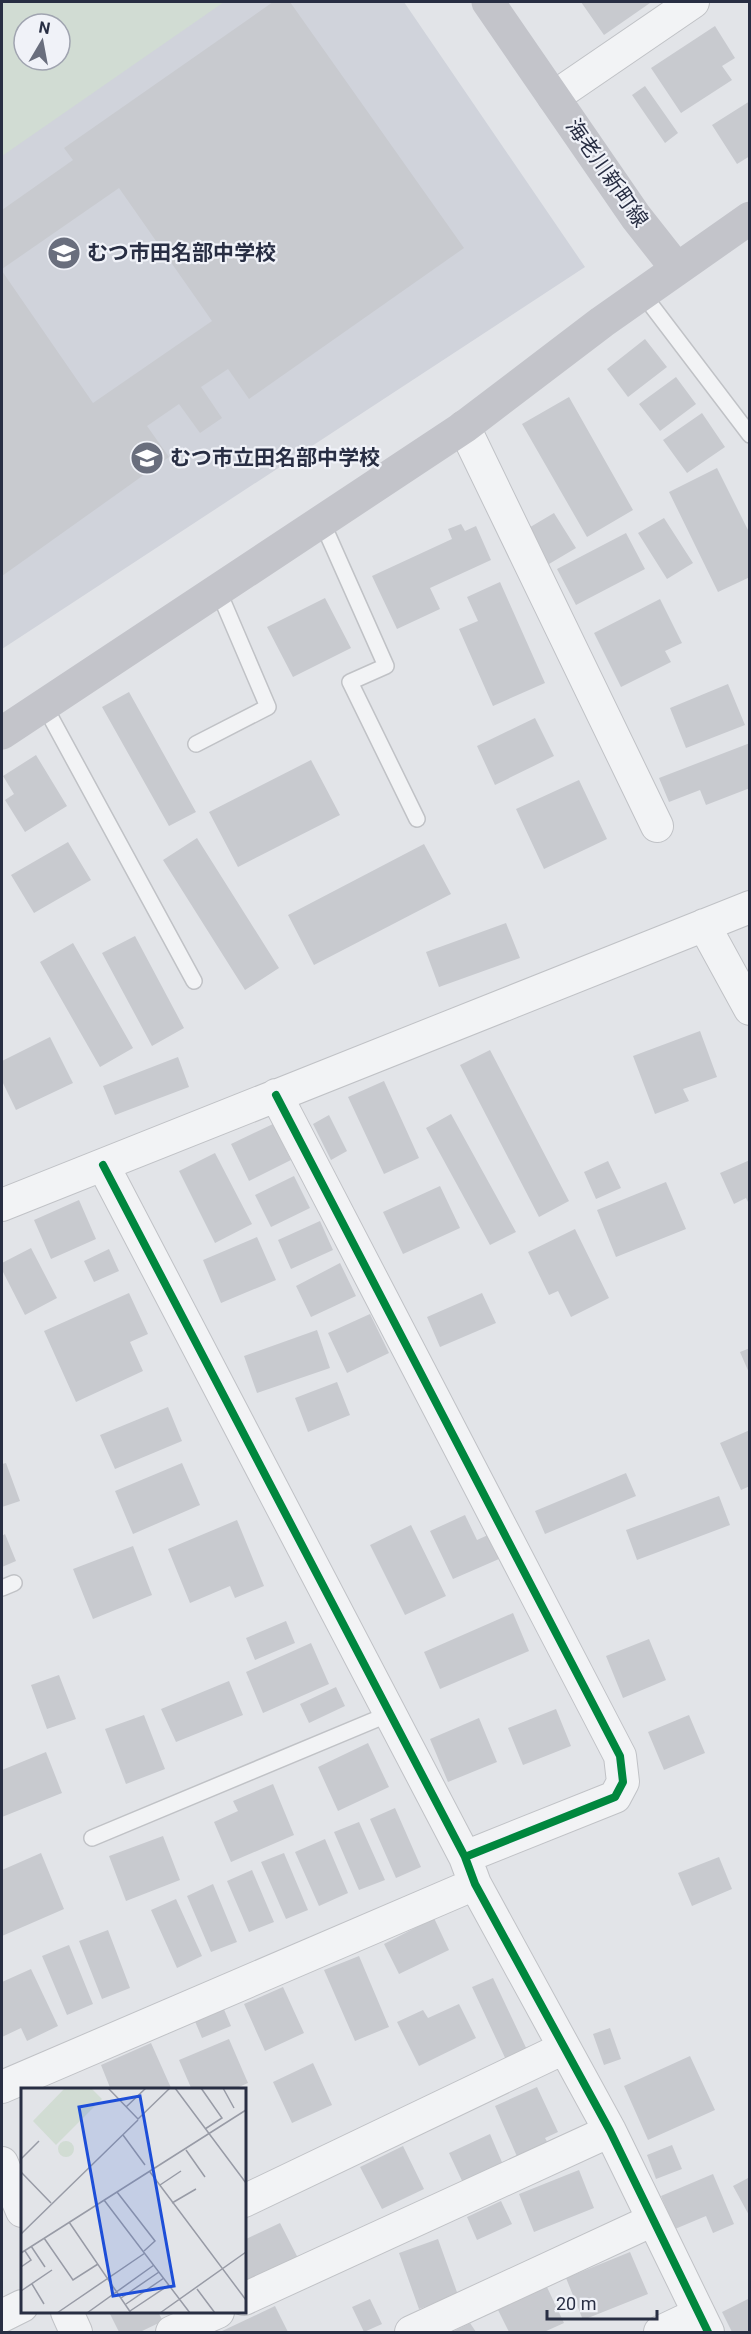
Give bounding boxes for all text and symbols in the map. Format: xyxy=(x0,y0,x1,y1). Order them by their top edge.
north arrow xyxy=(12,12,72,72)
text: N xyxy=(37,17,52,38)
street label: 海老川新町線 xyxy=(561,115,653,231)
school or university icon: むつ市田名部中学校 xyxy=(46,235,82,271)
place label: むつ市田名部中学校 xyxy=(87,241,276,265)
school or university icon: むつ市立田名部中学校 xyxy=(129,440,165,476)
place label: むつ市立田名部中学校 xyxy=(170,446,380,470)
inset map xyxy=(21,2088,246,2313)
scale bar xyxy=(547,2283,656,2321)
text: 20 m xyxy=(556,2293,596,2314)

